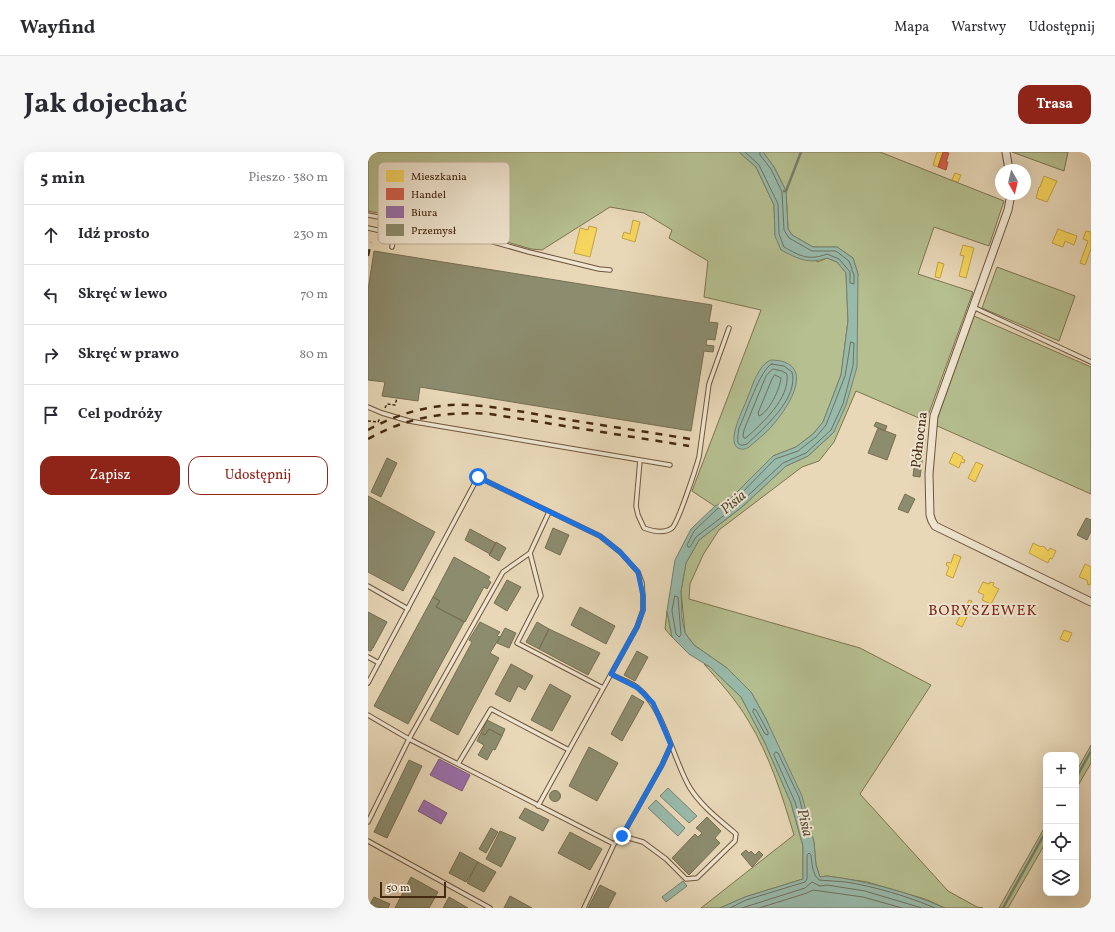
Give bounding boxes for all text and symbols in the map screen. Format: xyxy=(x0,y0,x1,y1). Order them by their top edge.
text: Wayfind xyxy=(20,15,95,41)
text: Mapa xyxy=(894,18,929,37)
text: Warstwy xyxy=(951,18,1006,37)
text: Udostępnij xyxy=(1028,18,1095,37)
text: Jak dojechać xyxy=(24,85,187,124)
button: Trasa xyxy=(1018,85,1091,124)
legend xyxy=(378,162,510,244)
north arrow xyxy=(995,164,1031,200)
text: 5 min xyxy=(40,167,85,190)
text: Pieszo · 380 m xyxy=(248,169,328,187)
text: Mieszkania xyxy=(411,170,467,185)
text: Handel xyxy=(411,188,446,203)
text: Biura xyxy=(411,206,438,221)
icon: ahead xyxy=(40,224,62,246)
text: Idź prosto xyxy=(78,224,150,245)
text: Przemysł xyxy=(411,224,457,239)
text: 230 m xyxy=(293,226,328,244)
icon: left xyxy=(40,284,62,306)
text: Skręć w lewo xyxy=(78,284,167,305)
text: 70 m xyxy=(300,286,328,304)
icon: right xyxy=(40,344,62,366)
text: Skręć w prawo xyxy=(78,344,179,365)
text: 80 m xyxy=(299,346,328,364)
icon: arrive xyxy=(40,404,62,426)
text: Cel podróży xyxy=(78,404,162,425)
street label: Północna xyxy=(907,411,933,469)
button: Zapisz xyxy=(40,456,180,495)
button: Udostępnij xyxy=(188,456,328,495)
route start xyxy=(469,468,487,486)
water label: Pisia xyxy=(716,486,752,520)
district label: BORYSZEWEK xyxy=(928,601,1038,622)
map controls xyxy=(1043,752,1079,896)
button: + xyxy=(1043,752,1079,788)
button: − xyxy=(1043,788,1079,824)
water label: Pisia xyxy=(791,807,817,839)
button: locate xyxy=(1043,824,1079,860)
route end xyxy=(613,827,631,845)
button: layers xyxy=(1043,860,1079,896)
scale bar xyxy=(380,880,446,899)
text: 50 m xyxy=(386,881,410,896)

